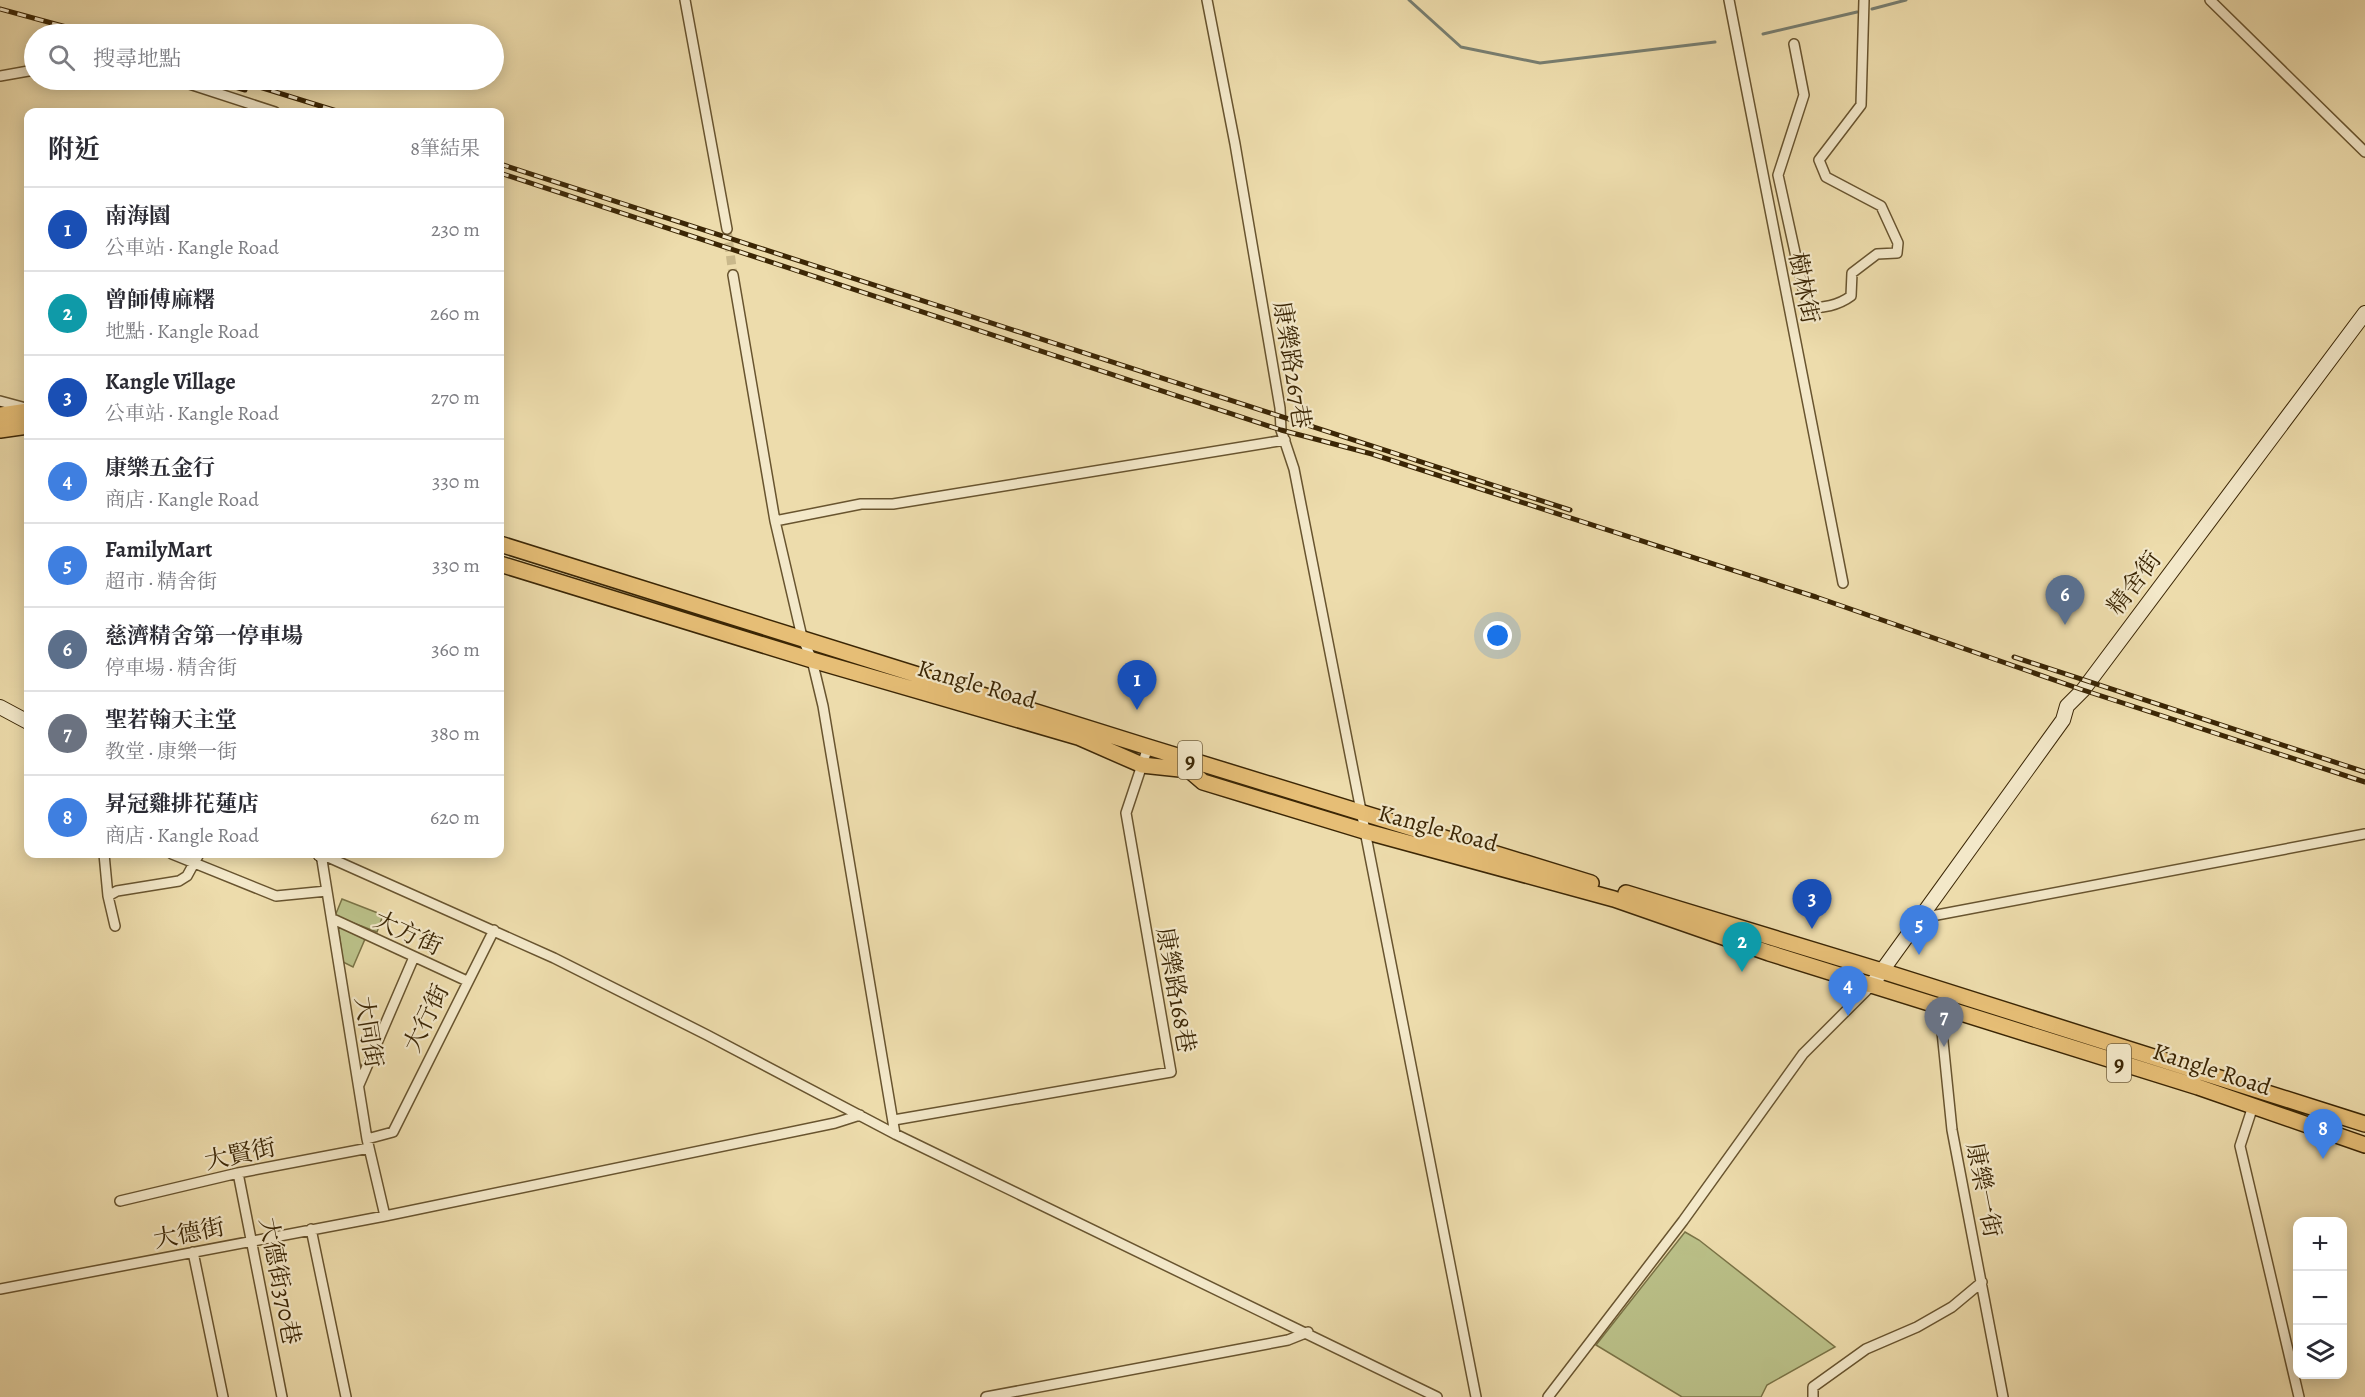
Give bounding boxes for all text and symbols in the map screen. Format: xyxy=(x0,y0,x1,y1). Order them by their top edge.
search box xyxy=(24,24,504,90)
icon: search xyxy=(45,41,78,74)
text: 搜尋地點 xyxy=(93,44,181,74)
text: 附近 xyxy=(48,132,100,167)
text: 8筆結果 xyxy=(410,135,480,162)
text: 南海園 xyxy=(105,201,171,231)
text: 1 xyxy=(64,216,71,243)
text: 230 m xyxy=(431,216,480,243)
text: 公車站 · Kangle Road xyxy=(105,234,279,261)
street label: 樹林街 xyxy=(1781,250,1827,326)
text: 曾師傅麻糬 xyxy=(105,285,215,315)
street label: 康樂路267巷 xyxy=(1266,299,1318,431)
text: 2 xyxy=(63,300,72,327)
text: 260 m xyxy=(430,300,480,327)
text: 地點 · Kangle Road xyxy=(105,318,259,345)
text: Kangle Village xyxy=(105,367,236,397)
text: 3 xyxy=(63,384,72,411)
text: 270 m xyxy=(431,384,480,411)
text: 公車站 · Kangle Road xyxy=(105,400,279,427)
text: 康樂五金行 xyxy=(105,453,215,483)
text: 4 xyxy=(63,468,72,495)
text: 330 m xyxy=(432,468,480,495)
text: 商店 · Kangle Road xyxy=(105,486,259,513)
text: FamilyMart xyxy=(105,535,212,565)
street label: 精舍街 xyxy=(2100,545,2168,621)
text: 5 xyxy=(63,552,72,579)
text: 330 m xyxy=(432,552,480,579)
text: 超市 · 精舍街 xyxy=(105,568,217,595)
pin: 6 xyxy=(2046,576,2084,625)
text: 慈濟精舍第一停車場 xyxy=(105,621,303,651)
your location xyxy=(1483,621,1512,650)
text: 6 xyxy=(63,636,72,663)
text: 360 m xyxy=(431,636,480,663)
street label: Kangle Road xyxy=(914,652,1040,716)
text: 停車場 · 精舍街 xyxy=(105,654,237,681)
pin: 1 xyxy=(1118,660,1156,710)
text: 聖若翰天主堂 xyxy=(105,705,237,735)
text: 7 xyxy=(63,720,72,747)
text: 380 m xyxy=(431,720,480,747)
text: 教堂 · 康樂一街 xyxy=(105,738,237,765)
road number: 9 xyxy=(1178,741,1202,779)
text: 昇冠雞排花蓮店 xyxy=(105,789,259,819)
street label: Kangle Road xyxy=(1375,797,1501,859)
text: 8 xyxy=(63,804,72,831)
text: 620 m xyxy=(430,804,480,831)
text: 商店 · Kangle Road xyxy=(105,822,259,849)
pin: 3 xyxy=(1792,880,1832,929)
street label: 大方街 xyxy=(369,903,447,963)
pin: 5 xyxy=(1900,906,1938,955)
pin: 2 xyxy=(1722,922,1762,972)
street label: 康樂路168巷 xyxy=(1149,925,1203,1055)
pin: 4 xyxy=(1828,966,1868,1016)
street label: 大行街 xyxy=(396,979,456,1057)
street label: 大同街 xyxy=(348,994,390,1070)
pin: 7 xyxy=(1924,998,1964,1047)
street label: Kangle Road xyxy=(2149,1035,2275,1103)
road number: 9 xyxy=(2107,1044,2131,1082)
pin: 8 xyxy=(2304,1110,2342,1159)
street label: 大賢街 xyxy=(201,1131,279,1177)
street label: 康樂一街 xyxy=(1959,1140,2009,1240)
street label: 大德街 xyxy=(151,1210,227,1256)
street label: 大德街370巷 xyxy=(252,1215,308,1347)
map controls xyxy=(2293,1217,2347,1379)
button: + xyxy=(2293,1217,2347,1271)
button: − xyxy=(2293,1271,2347,1325)
button: layers xyxy=(2293,1325,2347,1379)

